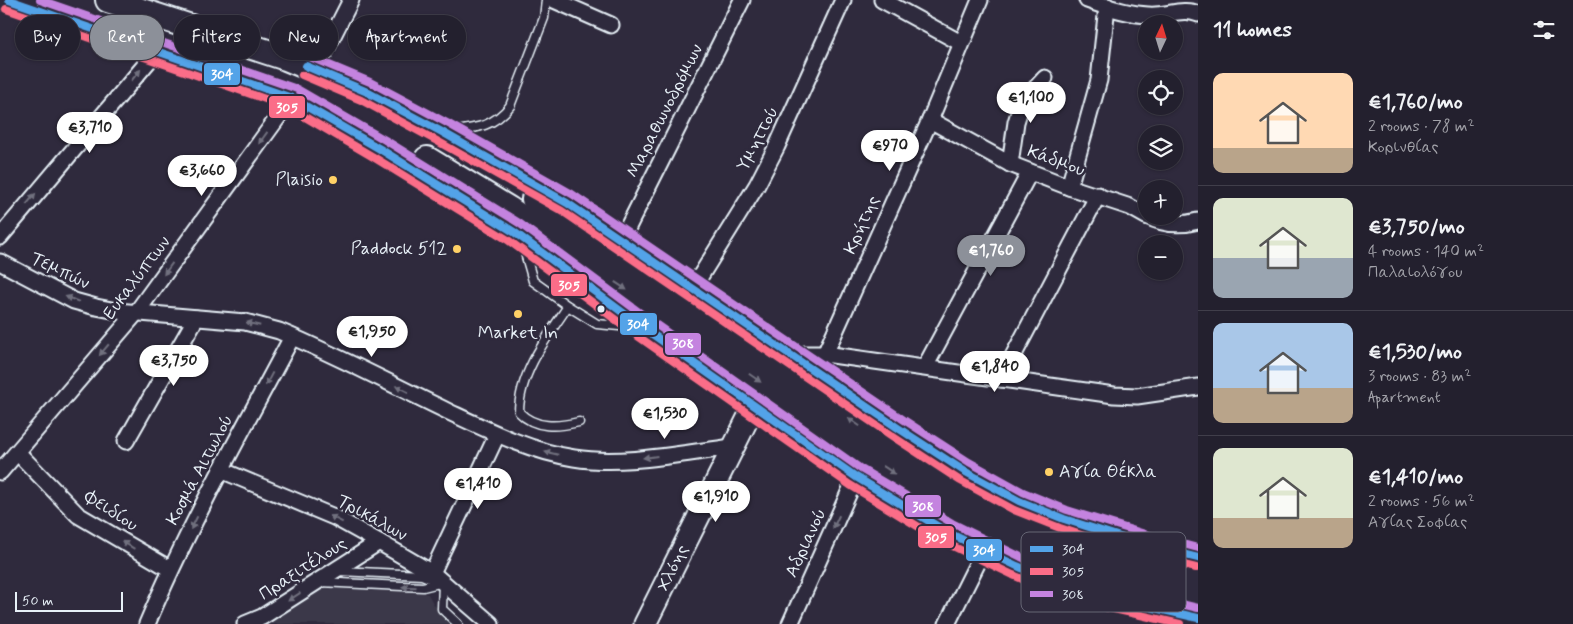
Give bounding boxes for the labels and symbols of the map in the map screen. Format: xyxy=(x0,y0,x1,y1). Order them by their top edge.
north arrow xyxy=(1138,15,1182,60)
street label: Μαραθωνοδρόμων xyxy=(621,40,709,182)
line badge: 304 xyxy=(203,62,241,86)
text: 304 xyxy=(211,66,234,84)
one-way arrow xyxy=(131,69,142,82)
pin: €1,100 xyxy=(990,82,1072,124)
line badge: 305 xyxy=(268,95,306,119)
text: 305 xyxy=(276,99,298,117)
street label: Υμηττού xyxy=(732,103,784,175)
pin: €3,710 xyxy=(49,112,131,154)
pin: €970 xyxy=(860,130,920,172)
one-way arrow xyxy=(258,131,268,145)
street label: Κάδμου xyxy=(1024,140,1088,182)
pin: €3,660 xyxy=(161,154,243,197)
place label: Plaisio xyxy=(275,168,323,192)
marker: Plaisio xyxy=(327,174,339,186)
street label: Κρήτης xyxy=(839,192,886,258)
one-way arrow xyxy=(26,193,37,206)
street label: Ευκαλύπτων xyxy=(98,231,176,325)
pin: €1,760 xyxy=(950,234,1032,277)
place label: Paddock 512 xyxy=(351,237,447,261)
marker: Paddock 512 xyxy=(451,243,463,255)
street label: Τεμπών xyxy=(26,246,94,296)
one-way arrow xyxy=(163,263,173,276)
line badge: 305 xyxy=(550,273,588,297)
text: 305 xyxy=(558,277,580,295)
one-way arrow xyxy=(615,281,628,291)
one-way arrow xyxy=(64,295,79,303)
unlabelled marker xyxy=(596,304,606,314)
marker: Market In xyxy=(512,308,524,320)
line badge: 304 xyxy=(619,312,658,336)
pin: €1,950 xyxy=(331,316,413,358)
text: 304 xyxy=(627,316,650,334)
one-way arrow xyxy=(246,320,261,328)
place label: Market In xyxy=(478,321,558,345)
line badge: 308 xyxy=(664,332,702,356)
text: 308 xyxy=(672,335,694,353)
one-way arrow xyxy=(99,344,110,357)
pin: €3,750 xyxy=(133,344,215,387)
pin: €1,840 xyxy=(954,350,1036,393)
one-way arrow xyxy=(265,372,273,387)
one-way arrow xyxy=(748,374,762,383)
one-way arrow xyxy=(394,385,409,393)
pin: €1,530 xyxy=(624,398,706,440)
street label: Κοσμά Αιτωλού xyxy=(161,411,239,529)
one-way arrow xyxy=(847,417,861,427)
one-way arrow xyxy=(543,449,558,457)
one-way arrow xyxy=(641,453,657,461)
place label: Αγία Θέκλα xyxy=(1059,459,1157,484)
one-way arrow xyxy=(883,465,896,475)
marker: Αγία Θέκλα xyxy=(1043,466,1055,478)
pin: €1,410 xyxy=(437,468,519,510)
pin: €1,910 xyxy=(675,480,757,523)
street label: Φειδίου xyxy=(79,484,142,537)
street label: Τρικάλων xyxy=(333,489,412,547)
line badge: 308 xyxy=(904,494,942,518)
text: 308 xyxy=(912,498,934,516)
street label: Αδριανού xyxy=(780,505,832,581)
one-way arrow xyxy=(329,515,344,523)
one-way arrow xyxy=(832,515,840,529)
one-way arrow xyxy=(190,516,198,530)
line badge: 305 xyxy=(917,525,955,549)
text: 305 xyxy=(925,529,947,547)
street label: Πραξιτέλους xyxy=(254,531,352,606)
legend xyxy=(1021,532,1186,612)
line badge: 304 xyxy=(965,538,1003,562)
one-way arrow xyxy=(122,540,135,549)
street label: Χλόης xyxy=(651,541,695,595)
text: 304 xyxy=(1062,541,1085,559)
text: 304 xyxy=(973,542,996,560)
text: 305 xyxy=(1062,563,1084,581)
one-way arrow xyxy=(401,582,417,590)
text: 308 xyxy=(1062,586,1084,604)
scale bar xyxy=(15,589,122,612)
one-way arrow xyxy=(287,592,300,602)

